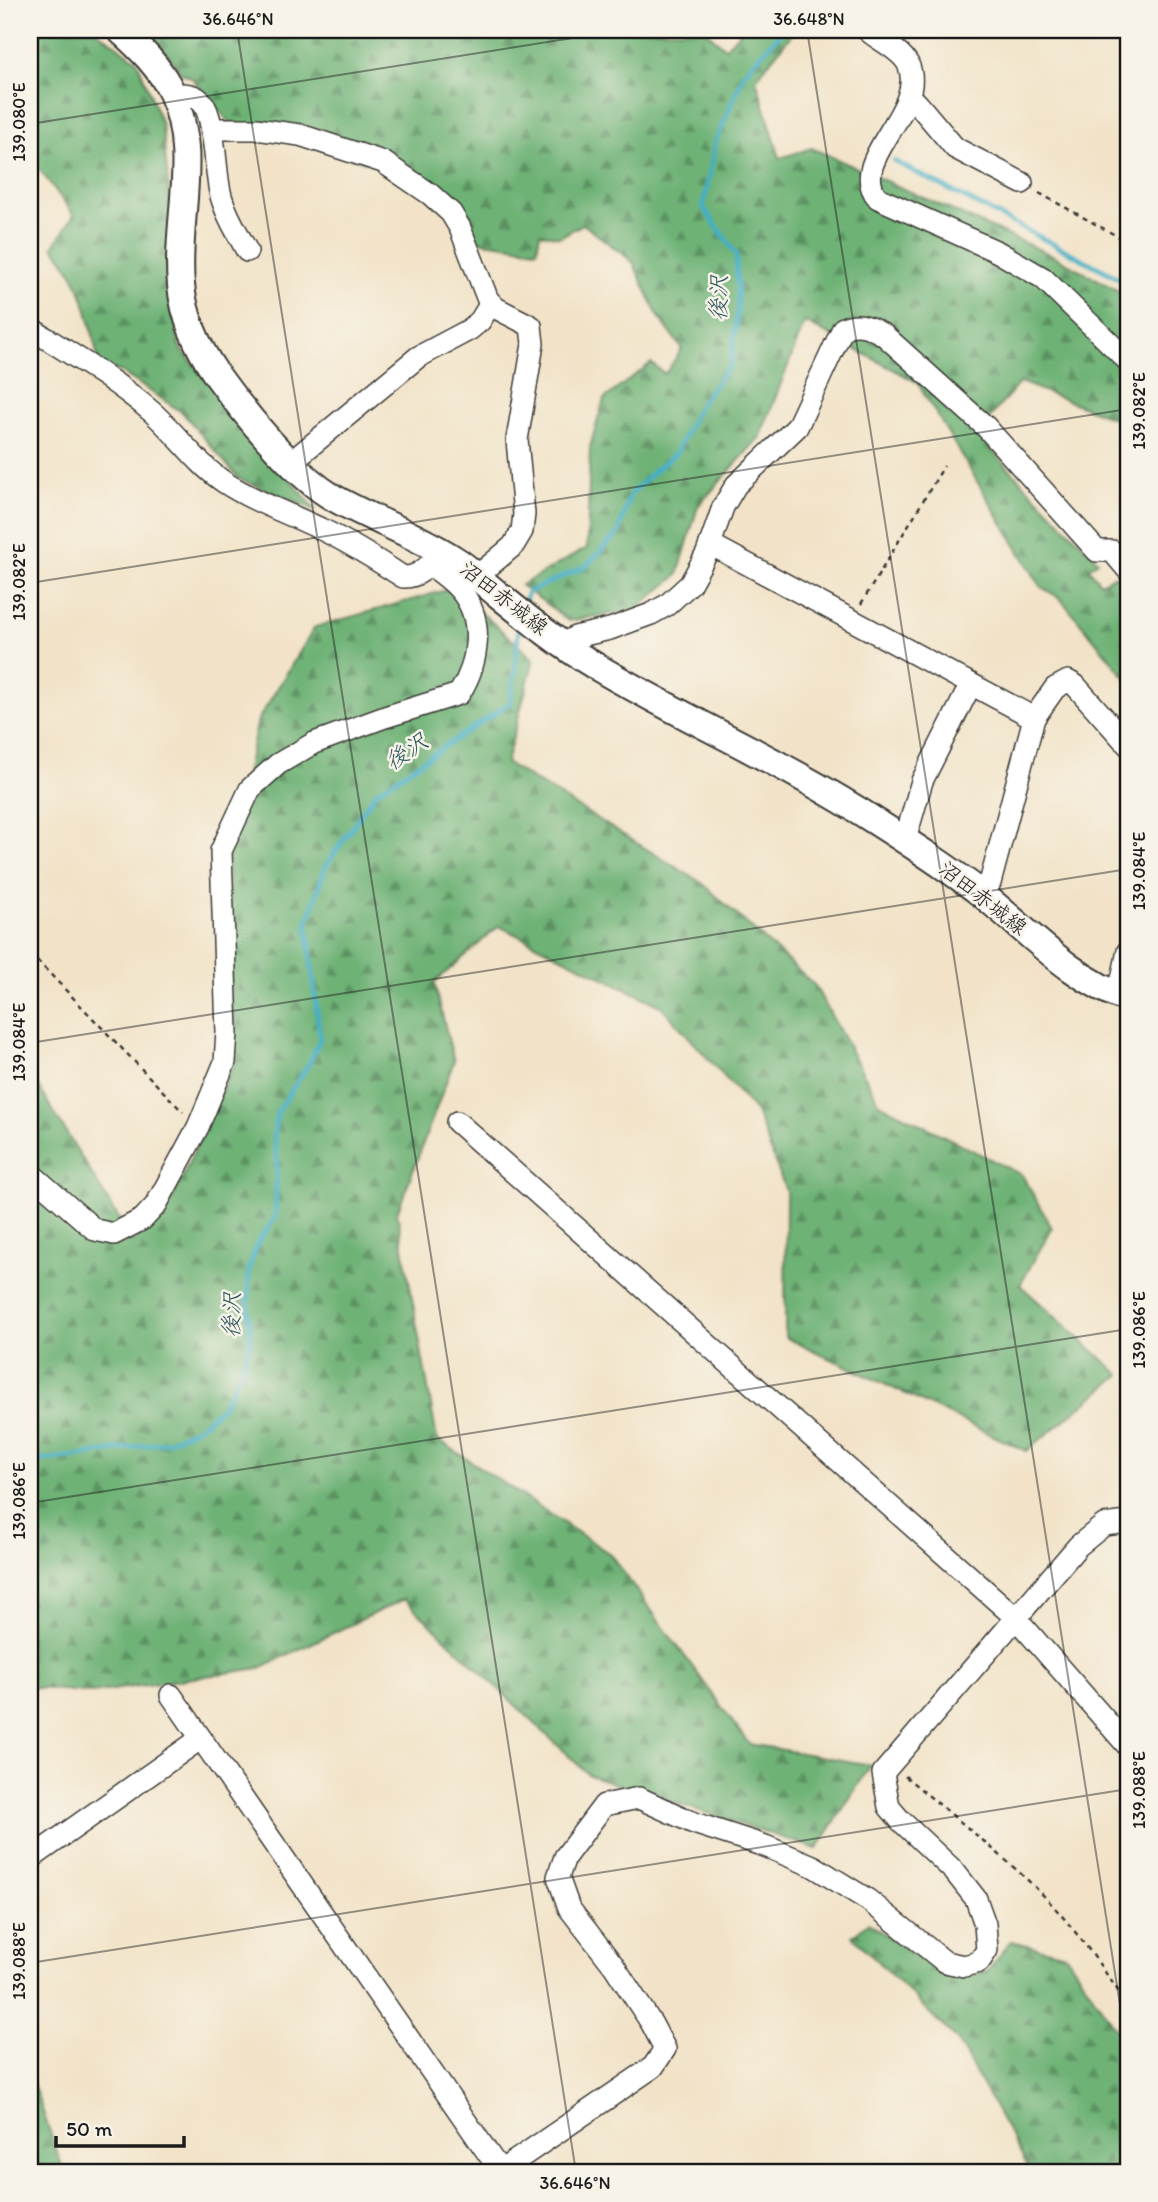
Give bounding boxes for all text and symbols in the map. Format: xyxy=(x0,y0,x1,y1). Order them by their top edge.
text: 36.646°N xyxy=(202,8,274,30)
text: 36.648°N xyxy=(773,8,845,30)
text: 139.080°E xyxy=(8,82,30,162)
water label: 後沢 xyxy=(703,274,733,321)
text: 139.082°E xyxy=(1128,372,1150,450)
text: 139.082°E xyxy=(8,543,30,621)
street label: 沼田赤城線 xyxy=(455,555,553,640)
water label: 後沢 xyxy=(379,726,434,775)
text: 139.084°E xyxy=(1128,831,1150,911)
street label: 沼田赤城線 xyxy=(934,855,1032,940)
text: 139.084°E xyxy=(8,1002,30,1082)
water label: 後沢 xyxy=(216,1291,246,1338)
text: 139.086°E xyxy=(1128,1291,1150,1369)
text: 139.086°E xyxy=(8,1462,30,1540)
text: 139.088°E xyxy=(1128,1751,1150,1829)
text: 139.088°E xyxy=(8,1922,30,2000)
scale bar xyxy=(56,2104,184,2148)
text: 50 m xyxy=(66,2116,113,2141)
text: 36.646°N xyxy=(539,2172,611,2194)

